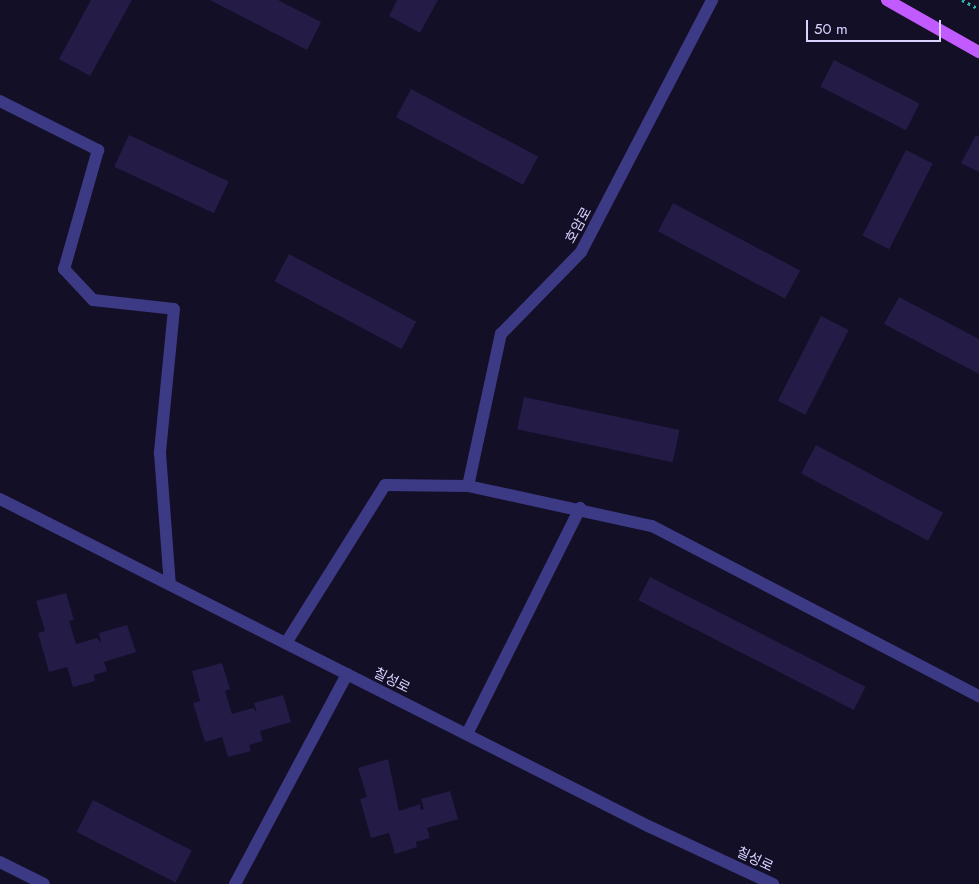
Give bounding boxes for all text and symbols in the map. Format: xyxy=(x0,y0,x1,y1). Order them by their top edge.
scale bar xyxy=(809,10,944,42)
text: 50 m xyxy=(814,18,848,40)
street label: 호암로 xyxy=(561,204,595,246)
street label: 칠성로 xyxy=(371,664,413,696)
street label: 칠성로 xyxy=(734,843,776,875)

